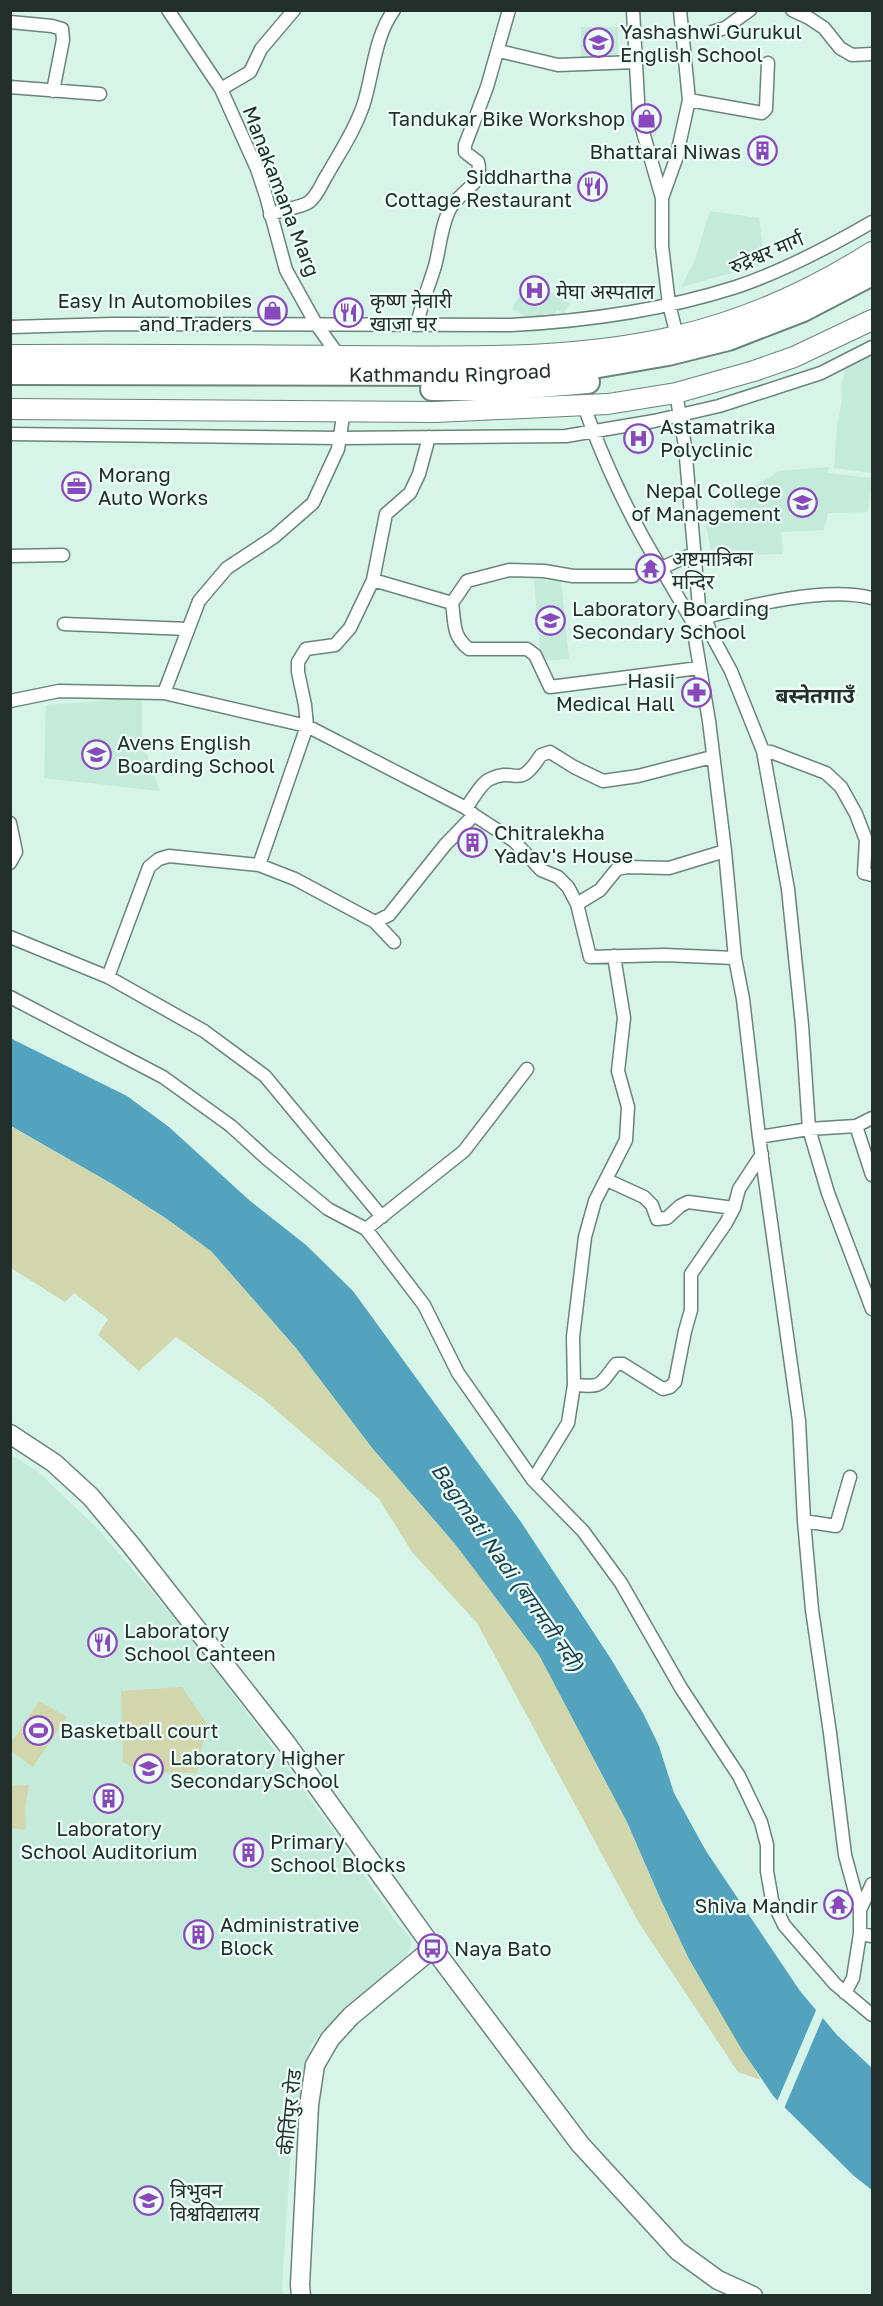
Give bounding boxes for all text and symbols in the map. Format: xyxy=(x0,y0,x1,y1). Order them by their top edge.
place label: Yashashwi Gurukul English School xyxy=(620,19,802,66)
school or university icon: Yashashwi Gurukul English School xyxy=(583,26,615,58)
street label: Manakamana Marg xyxy=(238,102,326,280)
shop icon: Tandukar Bike Workshop xyxy=(630,102,662,134)
place label: Tandukar Bike Workshop xyxy=(388,106,625,130)
building icon: Bhattarai Niwas xyxy=(746,135,778,167)
place label: Bhattarai Niwas xyxy=(590,139,741,163)
place label: Siddhartha Cottage Restaurant xyxy=(384,164,572,211)
restaurant icon: Siddhartha Cottage Restaurant xyxy=(577,171,609,203)
street label: रुद्रेश्वर मार्ग xyxy=(725,225,807,278)
hospital icon: मेघा अस्पताल xyxy=(519,275,551,307)
place label: मेघा अस्पताल xyxy=(556,279,655,303)
place label: Easy In Automobiles and Traders xyxy=(57,288,252,335)
place label: कृष्ण नेवारी खाजा घर xyxy=(370,288,453,335)
shop icon: Easy In Automobiles and Traders xyxy=(257,295,289,327)
restaurant icon: कृष्ण नेवारी खाजा घर xyxy=(333,296,365,328)
street label: Kathmandu Ringroad xyxy=(349,357,552,386)
place label: Astamatrika Polyclinic xyxy=(660,414,776,461)
hospital icon: Astamatrika Polyclinic xyxy=(623,422,655,454)
place label: Morang Auto Works xyxy=(98,462,208,509)
office icon: Morang Auto Works xyxy=(61,470,93,502)
place label: Nepal College of Management xyxy=(632,478,781,525)
school or university icon: Nepal College of Management xyxy=(786,486,818,518)
place label: अष्टमात्रिका मन्दिर xyxy=(672,546,754,593)
temple icon: अष्टमात्रिका मन्दिर xyxy=(635,553,667,585)
place label: Laboratory Boarding Secondary School xyxy=(572,596,769,643)
school or university icon: Laboratory Boarding Secondary School xyxy=(535,604,567,636)
place label: Hasii Medical Hall xyxy=(556,668,675,715)
pharmacy icon: Hasii Medical Hall xyxy=(680,676,712,708)
district label: बस्नेतगाउँ xyxy=(775,682,855,708)
place label: Avens English Boarding School xyxy=(117,730,275,777)
school or university icon: Avens English Boarding School xyxy=(80,738,112,770)
place label: Chitralekha Yadav's House xyxy=(494,820,633,867)
building icon: Chitralekha Yadav's House xyxy=(457,827,489,859)
water label: Bagmati Nadi (बागमती नदी) xyxy=(426,1458,590,1676)
place label: Laboratory School Canteen xyxy=(124,1618,276,1665)
restaurant icon: Laboratory School Canteen xyxy=(87,1626,119,1658)
sports icon: Basketball court xyxy=(23,1714,55,1746)
place label: Basketball court xyxy=(60,1718,218,1742)
place label: Laboratory Higher SecondarySchool xyxy=(170,1745,345,1792)
school or university icon: Laboratory Higher SecondarySchool xyxy=(133,1753,165,1785)
building icon: Laboratory School Auditorium xyxy=(93,1782,125,1814)
place label: Laboratory School Auditorium xyxy=(20,1816,198,1863)
place label: Primary School Blocks xyxy=(270,1829,406,1876)
building icon: Primary School Blocks xyxy=(233,1837,265,1869)
temple icon: Shiva Mandir xyxy=(823,1889,855,1921)
place label: Shiva Mandir xyxy=(694,1893,818,1917)
place label: Administrative Block xyxy=(220,1912,359,1959)
building icon: Administrative Block xyxy=(183,1919,215,1951)
bus stop icon: Naya Bato xyxy=(417,1932,449,1964)
place label: Naya Bato xyxy=(454,1936,552,1960)
street label: कीर्तिपुर रोड xyxy=(273,2068,307,2156)
place label: त्रिभुवन विश्वविद्यालय xyxy=(170,2178,260,2225)
school or university icon: त्रिभुवन विश्वविद्यालय xyxy=(133,2185,165,2217)

